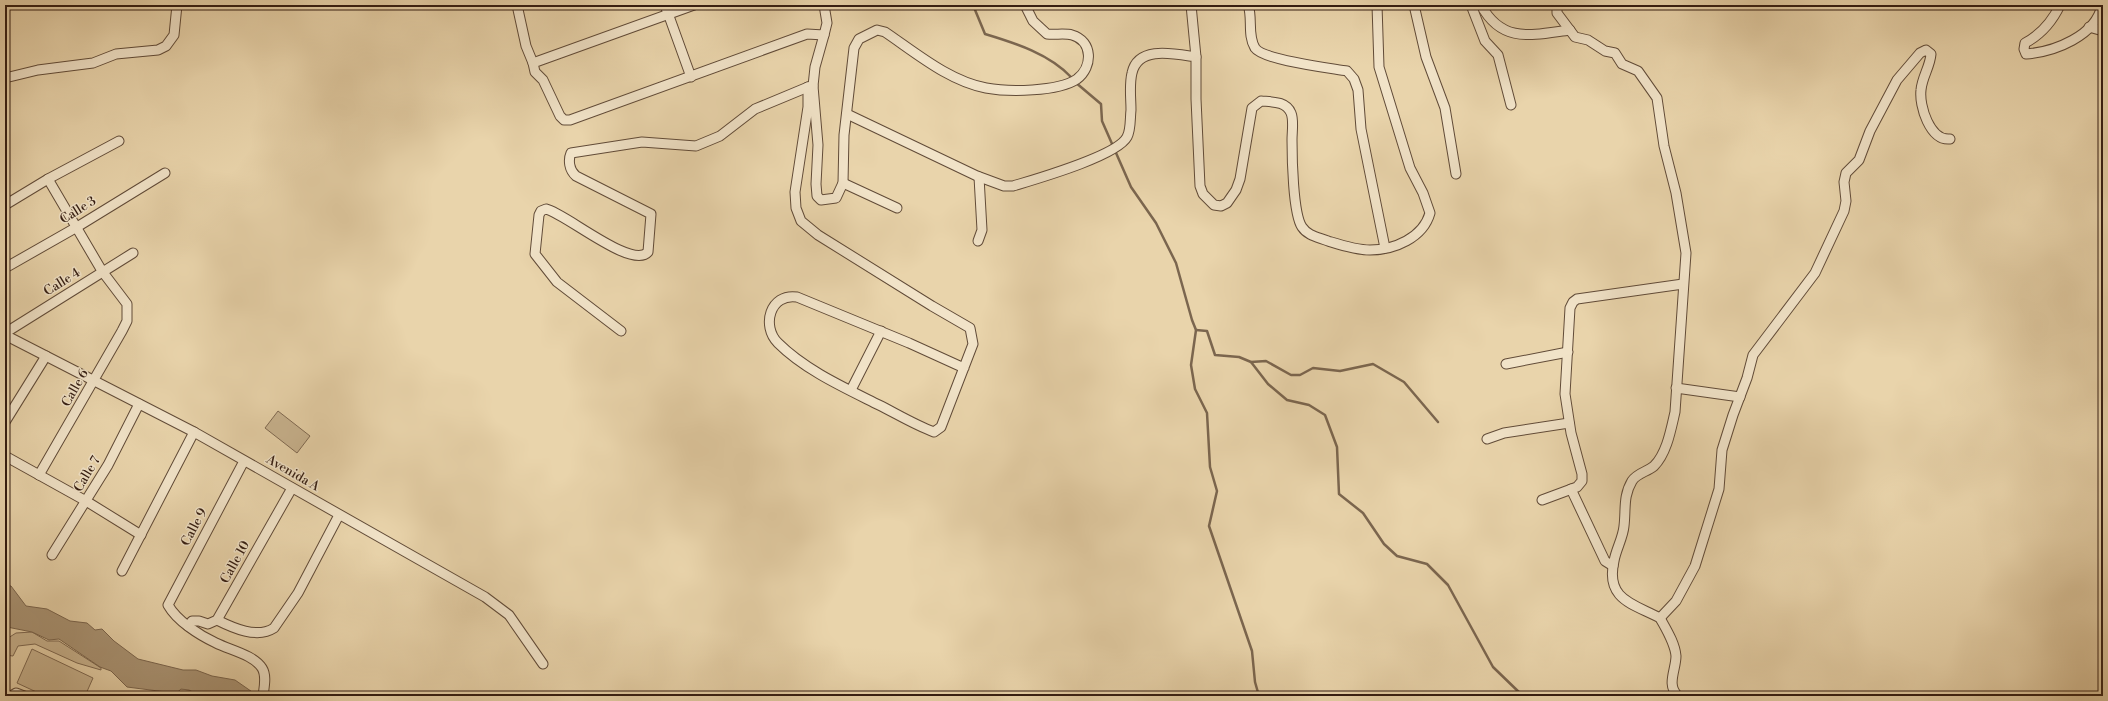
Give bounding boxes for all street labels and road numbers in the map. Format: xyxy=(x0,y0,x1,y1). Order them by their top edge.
street label: Calle 3 xyxy=(57,193,99,227)
street label: Calle 4 xyxy=(41,264,84,299)
street label: Calle 6 xyxy=(58,366,92,409)
street label: Avenida A xyxy=(263,451,323,495)
street label: Calle 7 xyxy=(70,453,104,495)
street label: Calle 9 xyxy=(177,505,211,549)
street label: Calle 10 xyxy=(217,538,253,586)

